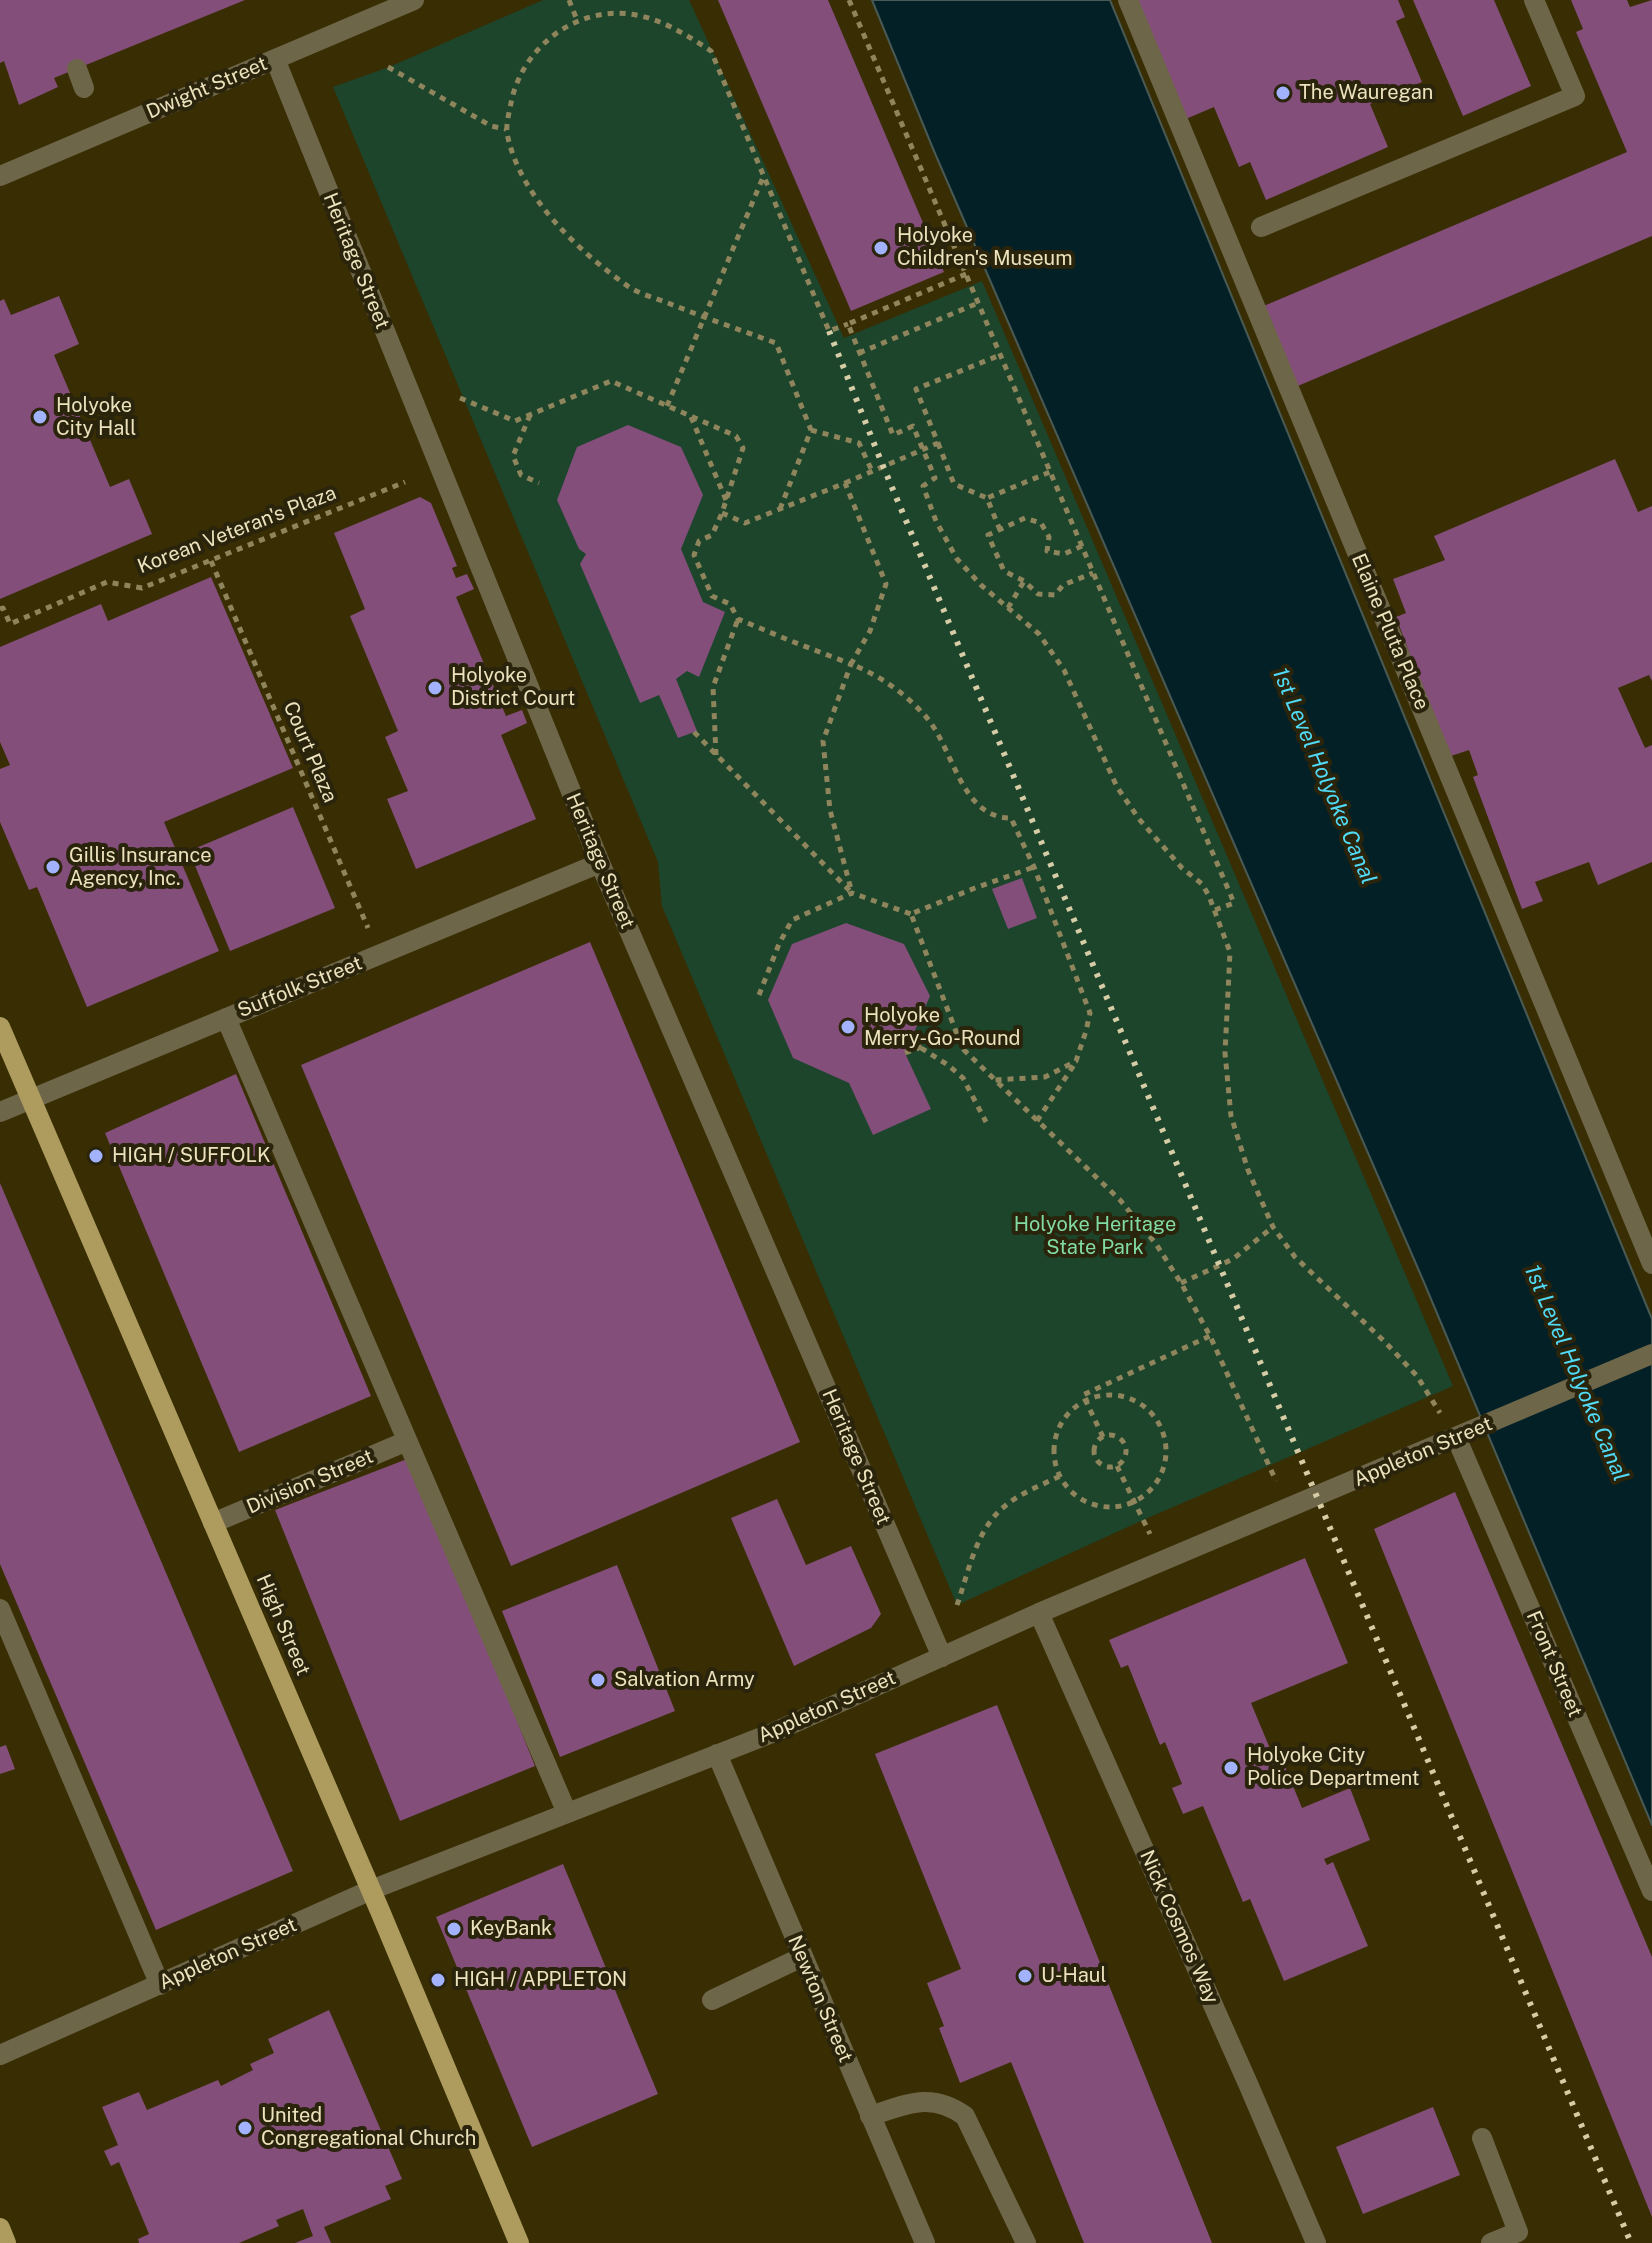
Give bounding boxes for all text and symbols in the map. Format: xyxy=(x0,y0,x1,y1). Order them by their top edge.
street label: Dwight Street xyxy=(143,52,271,124)
place label: The Wauregan xyxy=(1299,81,1433,105)
marker: The Wauregan xyxy=(1274,84,1292,102)
street label: Heritage Street xyxy=(318,189,394,333)
place label: Holyoke Children's Museum xyxy=(897,224,1073,271)
marker: Holyoke Children's Museum xyxy=(872,239,890,257)
place label: Holyoke City Hall xyxy=(56,394,136,441)
marker: Holyoke City Hall xyxy=(31,408,49,426)
street label: Korean Veteran's Plaza xyxy=(134,481,340,579)
street label: Elaine Pluta Place xyxy=(1346,550,1434,714)
place label: Holyoke District Court xyxy=(451,664,575,711)
water label: 1st Level Holyoke Canal xyxy=(1266,664,1382,888)
marker: Holyoke District Court xyxy=(426,679,444,697)
street label: Court Plaza xyxy=(278,698,342,806)
street label: Heritage Street xyxy=(561,790,639,932)
place label: Gillis Insurance Agency, Inc. xyxy=(69,844,212,891)
marker: Gillis Insurance Agency, Inc. xyxy=(44,858,62,876)
street label: Suffolk Street xyxy=(234,951,366,1023)
place label: Holyoke Merry-Go-Round xyxy=(864,1004,1020,1051)
marker: Holyoke Merry-Go-Round xyxy=(839,1018,857,1036)
place label: HIGH / SUFFOLK xyxy=(112,1144,271,1168)
marker: HIGH / SUFFOLK xyxy=(87,1147,105,1165)
park label: Holyoke Heritage State Park xyxy=(1014,1213,1176,1260)
water label: 1st Level Holyoke Canal xyxy=(1518,1261,1634,1485)
street label: Heritage Street xyxy=(817,1386,895,1528)
street label: Appleton Street xyxy=(1350,1412,1496,1492)
street label: Division Street xyxy=(243,1445,377,1519)
street label: High Street xyxy=(251,1571,315,1679)
street label: Front Street xyxy=(1521,1607,1587,1721)
street label: Appleton Street xyxy=(754,1666,900,1748)
place label: Salvation Army xyxy=(614,1668,755,1692)
marker: Salvation Army xyxy=(589,1671,607,1689)
place label: Holyoke City Police Department xyxy=(1247,1744,1420,1791)
marker: Holyoke City Police Department xyxy=(1222,1759,1240,1777)
street label: Nick Cosmos Way xyxy=(1134,1847,1224,2007)
street label: Appleton Street xyxy=(155,1913,301,1995)
place label: KeyBank xyxy=(470,1917,552,1941)
marker: KeyBank xyxy=(445,1920,463,1938)
street label: Newton Street xyxy=(782,1932,858,2066)
place label: U-Haul xyxy=(1041,1964,1107,1988)
marker: U-Haul xyxy=(1016,1967,1034,1985)
place label: HIGH / APPLETON xyxy=(454,1968,627,1992)
marker: HIGH / APPLETON xyxy=(429,1971,447,1989)
place label: United Congregational Church xyxy=(261,2104,476,2151)
marker: United Congregational Church xyxy=(236,2119,254,2137)

